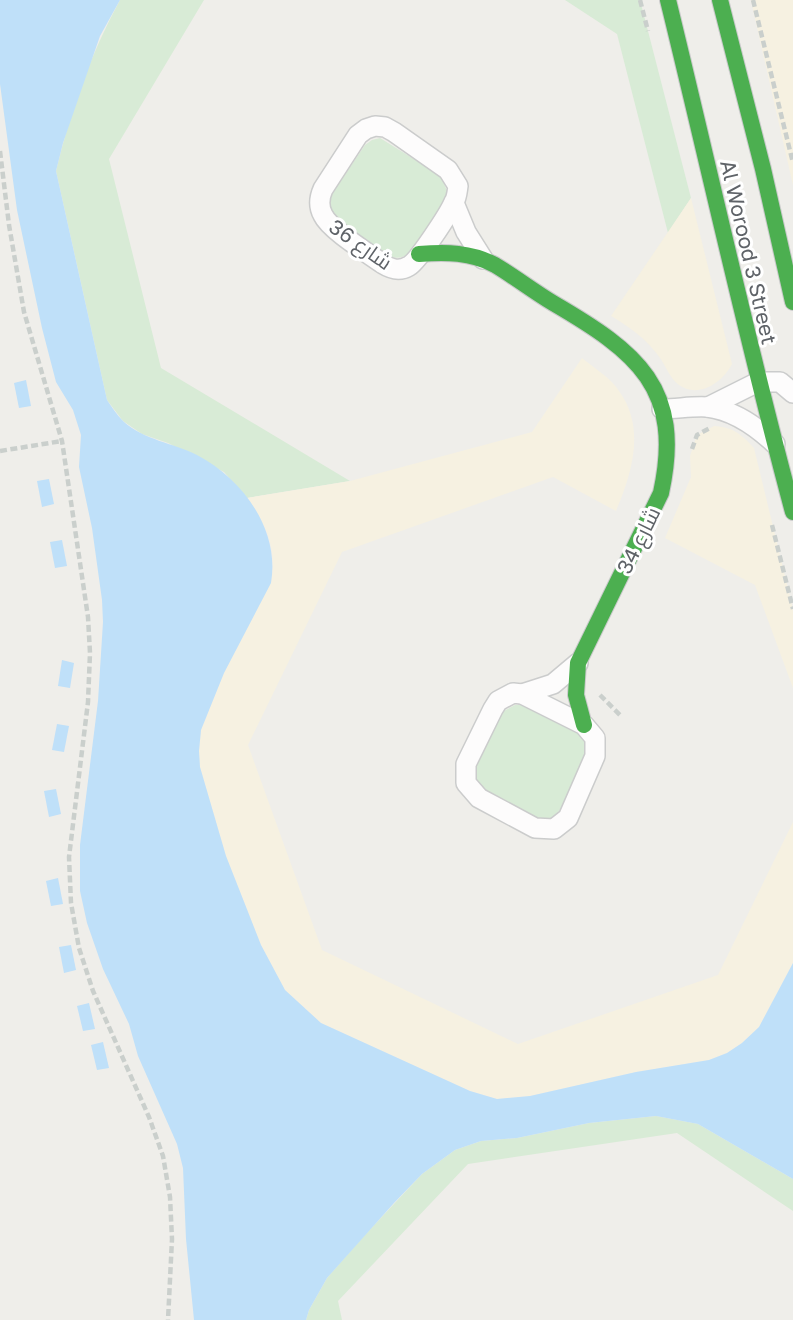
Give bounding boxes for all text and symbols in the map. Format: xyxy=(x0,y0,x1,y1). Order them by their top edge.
street label: Al Worood 3 Street xyxy=(715,157,783,347)
street label: شارع 36 xyxy=(323,213,398,277)
street label: شارع 34 xyxy=(611,502,667,579)

